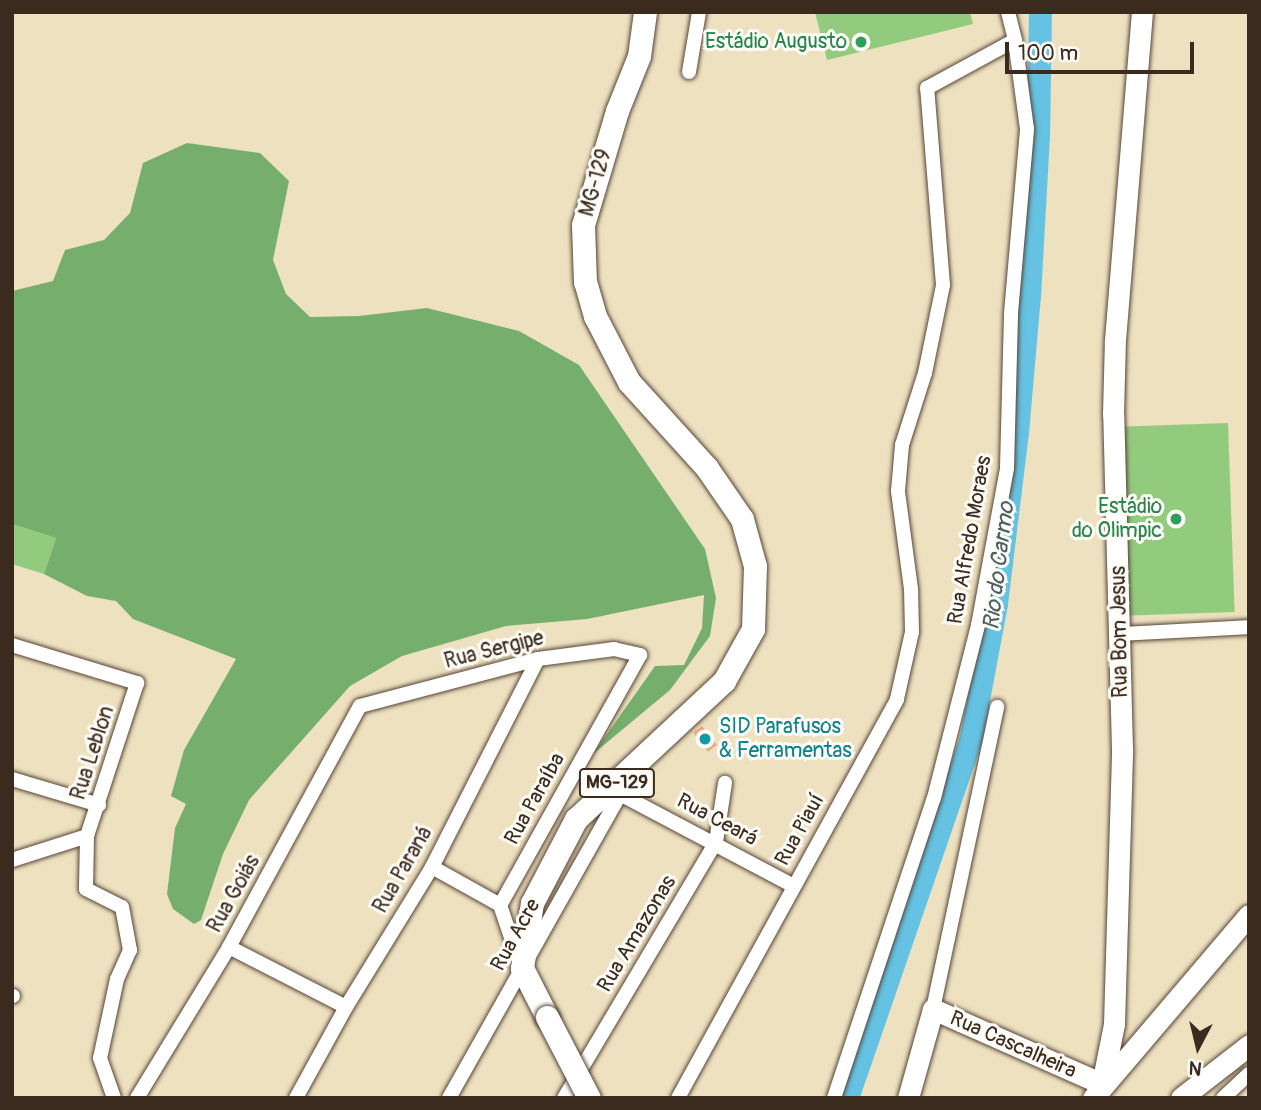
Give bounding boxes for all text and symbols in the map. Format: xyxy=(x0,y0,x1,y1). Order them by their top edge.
scale bar xyxy=(1009,28,1198,72)
place label: Estádio Augusto xyxy=(705,29,847,55)
marker: Estádio Augusto xyxy=(853,34,869,50)
text: 100 m xyxy=(1018,40,1078,67)
street label: MG-129 xyxy=(574,146,618,220)
street label: Rua Alfredo Moraes xyxy=(943,454,997,626)
place label: Estádio do Olimpic xyxy=(1072,494,1162,544)
water label: Rio do Carmo xyxy=(977,500,1021,632)
marker: Estádio do Olimpic xyxy=(1168,511,1184,527)
street label: Rua Bom Jesus xyxy=(1106,566,1134,698)
street label: Rua Sergipe xyxy=(442,625,546,675)
street label: Rua Leblon xyxy=(66,703,120,803)
place label: SID Parafusos & Ferramentas xyxy=(719,714,852,764)
marker: SID Parafusos & Ferramentas xyxy=(697,731,713,747)
street label: Rua Paraíba xyxy=(500,749,570,849)
road number: MG-129 xyxy=(578,768,656,798)
street label: Rua Ceará xyxy=(672,788,762,852)
street label: Rua Piauí xyxy=(770,790,830,870)
street label: Rua Paraná xyxy=(368,822,438,918)
street label: Rua Goiás xyxy=(202,851,266,937)
street label: Rua Amazonas xyxy=(592,871,682,997)
street label: Rua Acre xyxy=(486,894,546,976)
street label: Rua Cascalheira xyxy=(946,1006,1080,1084)
north arrow xyxy=(1163,1012,1233,1082)
text: N xyxy=(1188,1055,1203,1081)

